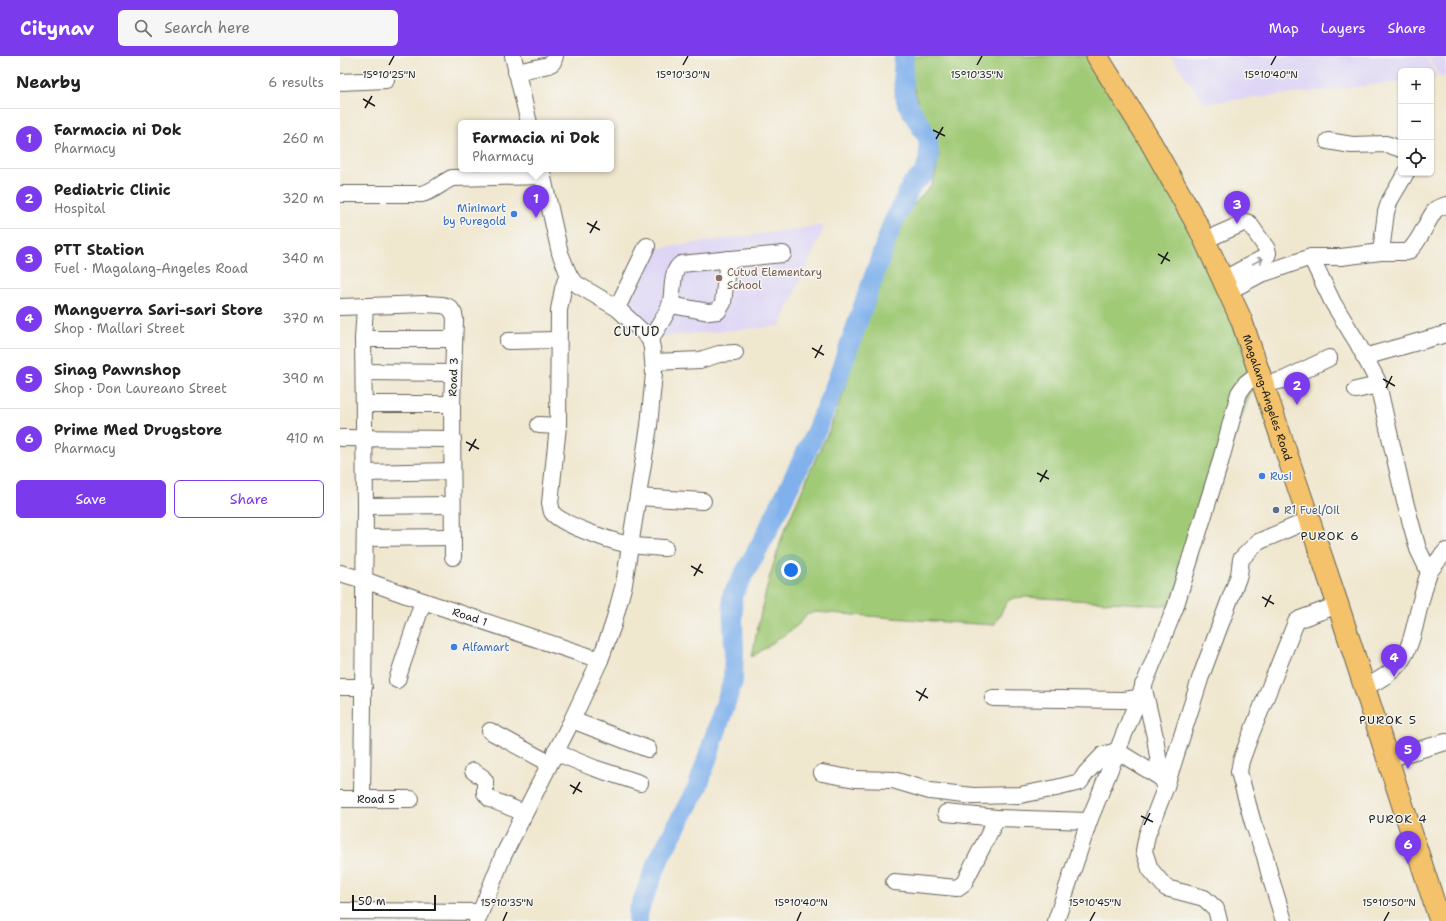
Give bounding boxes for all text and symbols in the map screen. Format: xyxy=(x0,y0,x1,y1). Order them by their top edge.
search box xyxy=(118,10,398,46)
text: Citynav xyxy=(20,16,94,41)
icon: search xyxy=(132,17,154,39)
text: Search here xyxy=(164,18,250,38)
text: Map xyxy=(1269,19,1299,37)
text: Layers xyxy=(1321,19,1365,37)
text: Share xyxy=(1387,19,1426,37)
text: 15°10'25"N xyxy=(362,68,416,81)
text: 15°10'30"N xyxy=(656,68,710,81)
text: 15°10'35"N xyxy=(951,68,1003,81)
text: 15°10'40"N xyxy=(1244,68,1298,81)
map controls xyxy=(1398,68,1434,176)
button: + xyxy=(1398,68,1434,104)
text: Nearby xyxy=(16,71,81,93)
text: 6 results xyxy=(268,74,324,91)
button: − xyxy=(1398,104,1434,140)
text: Farmacia ni Dok xyxy=(54,120,182,140)
popup xyxy=(458,120,614,172)
text: Farmacia ni Dok xyxy=(472,128,600,148)
text: 1 xyxy=(26,130,32,147)
text: 260 m xyxy=(282,130,324,147)
text: Pharmacy xyxy=(54,140,116,157)
button: locate xyxy=(1398,140,1434,176)
text: Pharmacy xyxy=(472,148,534,165)
text: Pediatric Clinic xyxy=(54,180,171,200)
pin: 1 xyxy=(523,185,549,218)
text: 2 xyxy=(24,190,34,207)
text: 320 m xyxy=(282,190,324,207)
pin: 3 xyxy=(1224,191,1250,224)
text: Hospital xyxy=(54,200,105,217)
place label: Minimart by Puregold xyxy=(443,201,506,229)
marker: Minimart by Puregold xyxy=(509,209,519,219)
text: PTT Station xyxy=(54,240,144,260)
text: 3 xyxy=(24,250,34,267)
text: 340 m xyxy=(282,250,324,267)
one-way arrow xyxy=(1252,257,1264,264)
text: Fuel · Magalang-Angeles Road xyxy=(54,260,248,277)
place label: Cutud Elementary School xyxy=(727,265,822,293)
marker: Cutud Elementary School xyxy=(714,273,724,283)
text: Manguerra Sari-sari Store xyxy=(54,300,263,320)
text: 4 xyxy=(24,310,34,327)
text: 370 m xyxy=(282,310,324,327)
text: Shop · Mallari Street xyxy=(54,320,185,337)
district label: CUTUD xyxy=(614,323,660,340)
street label: Magalang-Angeles Road xyxy=(1239,332,1295,463)
street label: Road 3 xyxy=(445,357,462,397)
text: Sinag Pawnshop xyxy=(54,360,181,380)
text: 5 xyxy=(25,370,33,387)
text: 390 m xyxy=(282,370,324,387)
pin: 2 xyxy=(1284,372,1310,405)
text: Shop · Don Laureano Street xyxy=(54,380,227,397)
text: Prime Med Drugstore xyxy=(54,420,222,440)
text: 6 xyxy=(24,430,34,447)
text: 410 m xyxy=(286,430,324,447)
text: Pharmacy xyxy=(54,440,116,457)
place label: Rusi xyxy=(1270,469,1292,484)
marker: Rusi xyxy=(1257,471,1267,481)
button: Save xyxy=(16,480,166,518)
button: Share xyxy=(174,480,324,518)
place label: R1 Fuel/Oil xyxy=(1284,503,1340,518)
marker: R1 Fuel/Oil xyxy=(1271,505,1281,515)
district label: PUROK 6 xyxy=(1300,528,1360,544)
your location xyxy=(781,560,801,580)
street label: Road 1 xyxy=(450,604,489,630)
place label: Alfamart xyxy=(462,640,509,655)
marker: Alfamart xyxy=(449,642,459,652)
pin: 4 xyxy=(1381,644,1407,677)
district label: PUROK 5 xyxy=(1359,712,1417,728)
pin: 5 xyxy=(1395,736,1421,769)
street label: Road 5 xyxy=(357,792,395,807)
district label: PUROK 4 xyxy=(1368,811,1428,827)
pin: 6 xyxy=(1395,831,1421,864)
scale bar xyxy=(352,893,436,912)
text: 50 m xyxy=(358,894,386,909)
text: 15°10'35"N xyxy=(481,896,533,909)
text: 15°10'40"N xyxy=(774,896,828,909)
text: 15°10'45"N xyxy=(1069,896,1121,909)
text: 15°10'50"N xyxy=(1362,896,1416,909)

